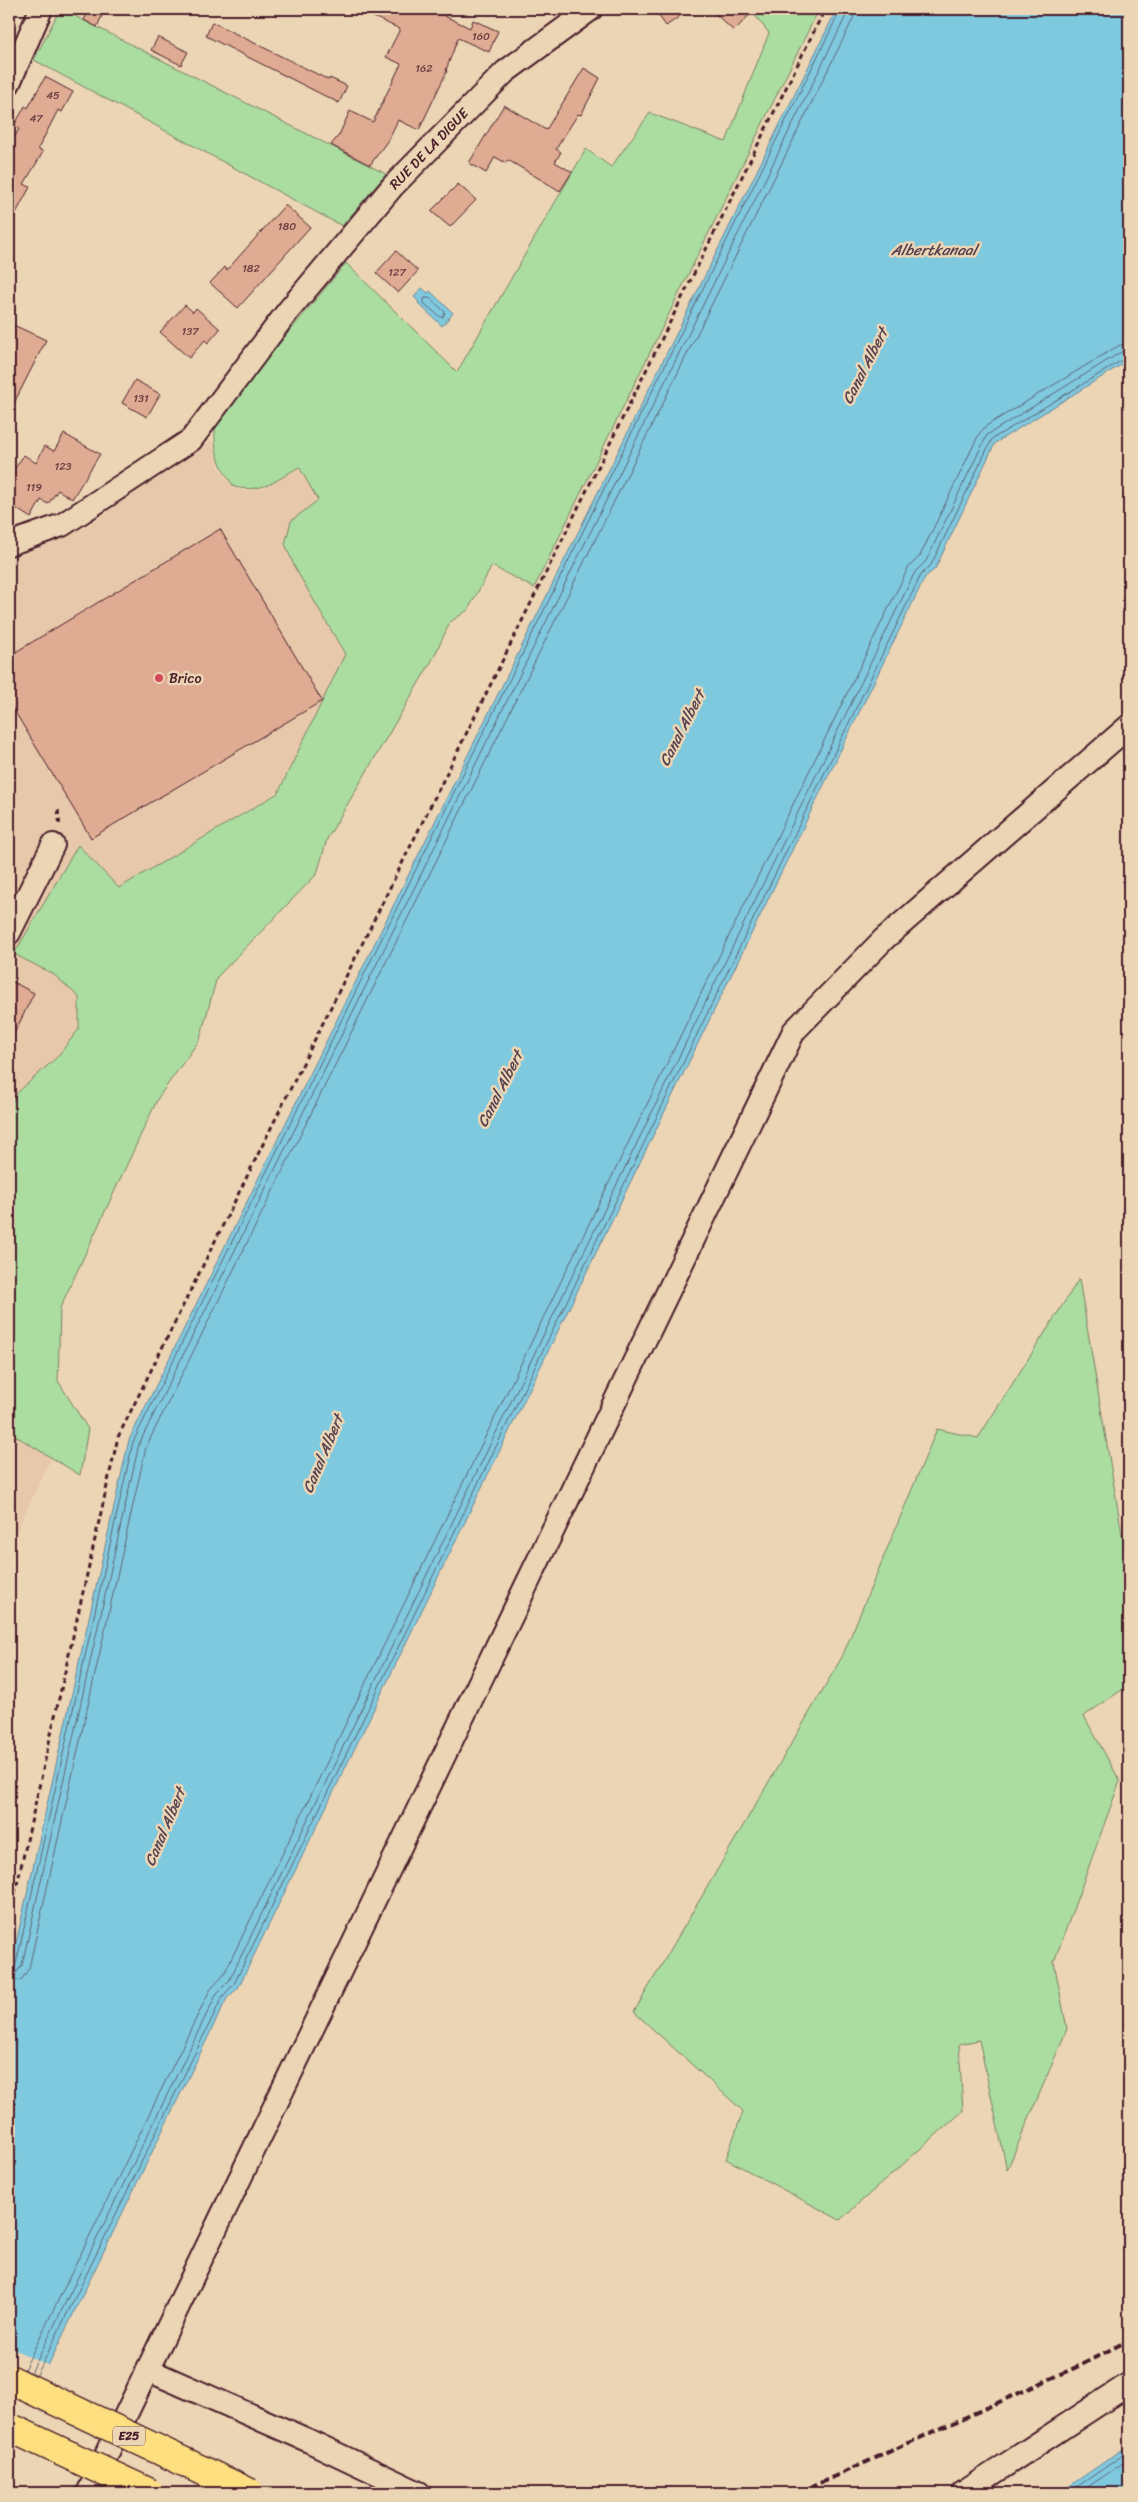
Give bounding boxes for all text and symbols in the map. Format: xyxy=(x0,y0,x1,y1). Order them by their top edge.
house number: 160 xyxy=(472,27,490,46)
house number: 162 xyxy=(415,59,433,78)
house number: 45 xyxy=(46,86,60,105)
street label: RUE DE LA DIGUE xyxy=(383,101,476,196)
house number: 47 xyxy=(29,109,43,128)
house number: 180 xyxy=(278,217,296,236)
water label: Albertkanaal xyxy=(890,237,980,263)
house number: 182 xyxy=(242,259,261,278)
house number: 127 xyxy=(388,263,406,282)
water label: Canal Albert xyxy=(835,321,897,409)
house number: 137 xyxy=(181,322,199,341)
house number: 131 xyxy=(133,389,149,408)
house number: 123 xyxy=(54,457,72,476)
house number: 119 xyxy=(26,478,42,497)
place label: Brico xyxy=(169,666,202,691)
marker: Brico xyxy=(153,672,165,684)
water label: Canal Albert xyxy=(652,683,714,771)
water label: Canal Albert xyxy=(470,1044,532,1132)
water label: Canal Albert xyxy=(295,1408,352,1497)
water label: Canal Albert xyxy=(137,1781,194,1870)
road number: E25 xyxy=(113,2426,145,2446)

